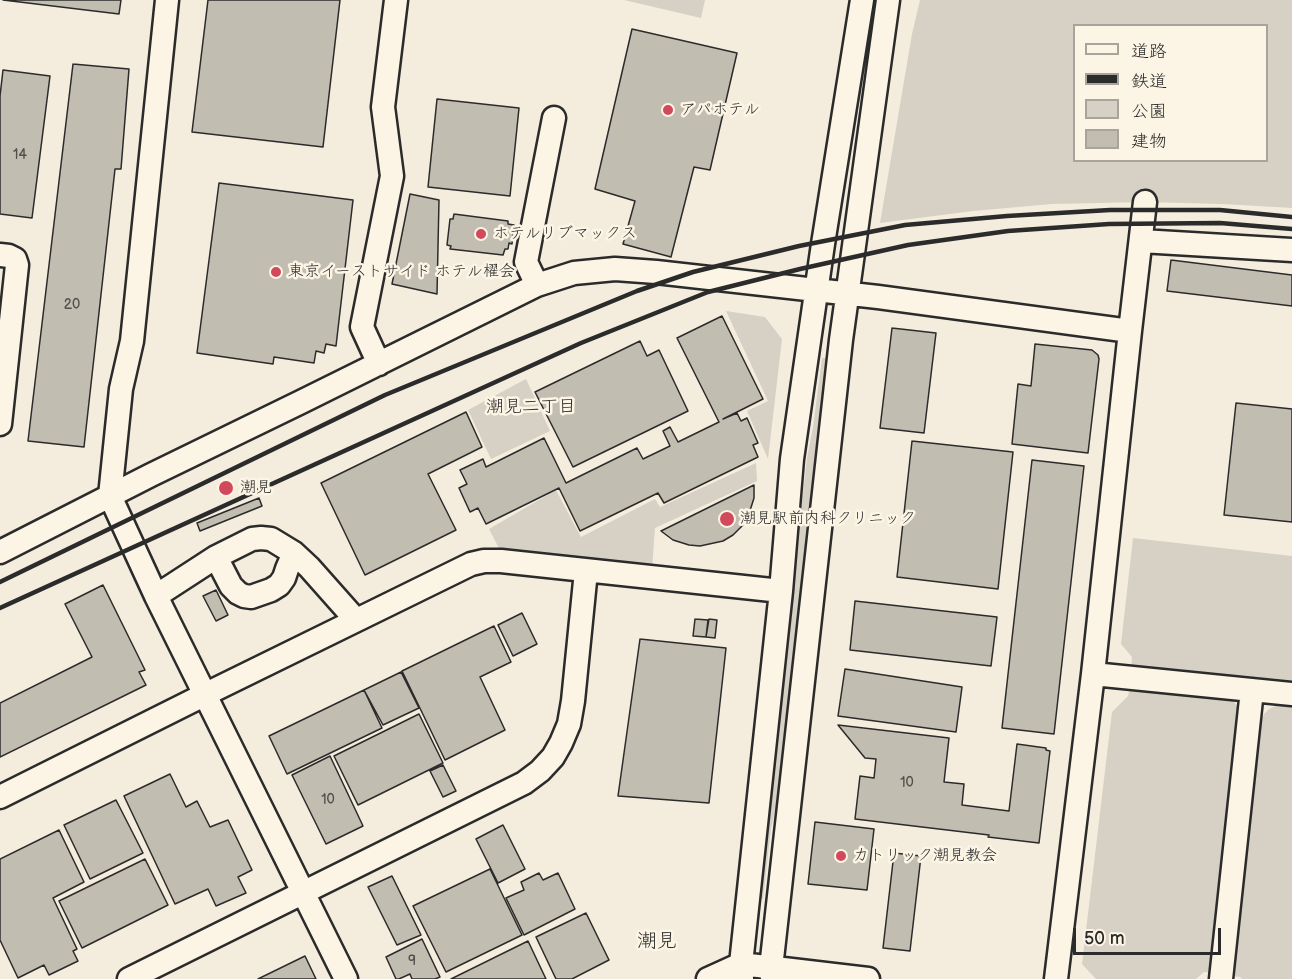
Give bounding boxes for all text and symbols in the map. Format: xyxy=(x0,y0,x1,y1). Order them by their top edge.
legend xyxy=(1073,24,1268,162)
text: 道路 xyxy=(1131,41,1167,62)
text: 鉄道 xyxy=(1131,71,1167,92)
place label: アパホテル xyxy=(680,100,760,120)
text: 公園 xyxy=(1131,101,1167,122)
marker: アパホテル xyxy=(661,103,675,117)
text: 建物 xyxy=(1131,131,1167,152)
house number: 14 xyxy=(13,147,27,163)
place label: ホテルリブマックス xyxy=(493,224,637,244)
marker: ホテルリブマックス xyxy=(474,227,488,241)
place label: 東京イーストサイド ホテル櫂会 xyxy=(288,262,515,282)
marker: 東京イーストサイド ホテル櫂会 xyxy=(269,265,283,279)
house number: 20 xyxy=(64,297,80,313)
district label: 潮見二丁目 xyxy=(486,396,576,418)
place label: 潮見 xyxy=(240,478,272,498)
marker: 潮見 xyxy=(217,479,235,497)
place label: 潮見駅前内科クリニック xyxy=(740,509,916,529)
marker: 潮見駅前内科クリニック xyxy=(718,510,736,528)
house number: 10 xyxy=(900,775,914,791)
house number: 10 xyxy=(321,792,335,808)
place label: カトリック潮見教会 xyxy=(853,846,997,866)
marker: カトリック潮見教会 xyxy=(834,849,848,863)
scale bar xyxy=(1076,916,1224,954)
text: 50 m xyxy=(1084,928,1125,949)
district label: 潮見 xyxy=(637,930,677,954)
house number: 9 xyxy=(408,953,416,969)

